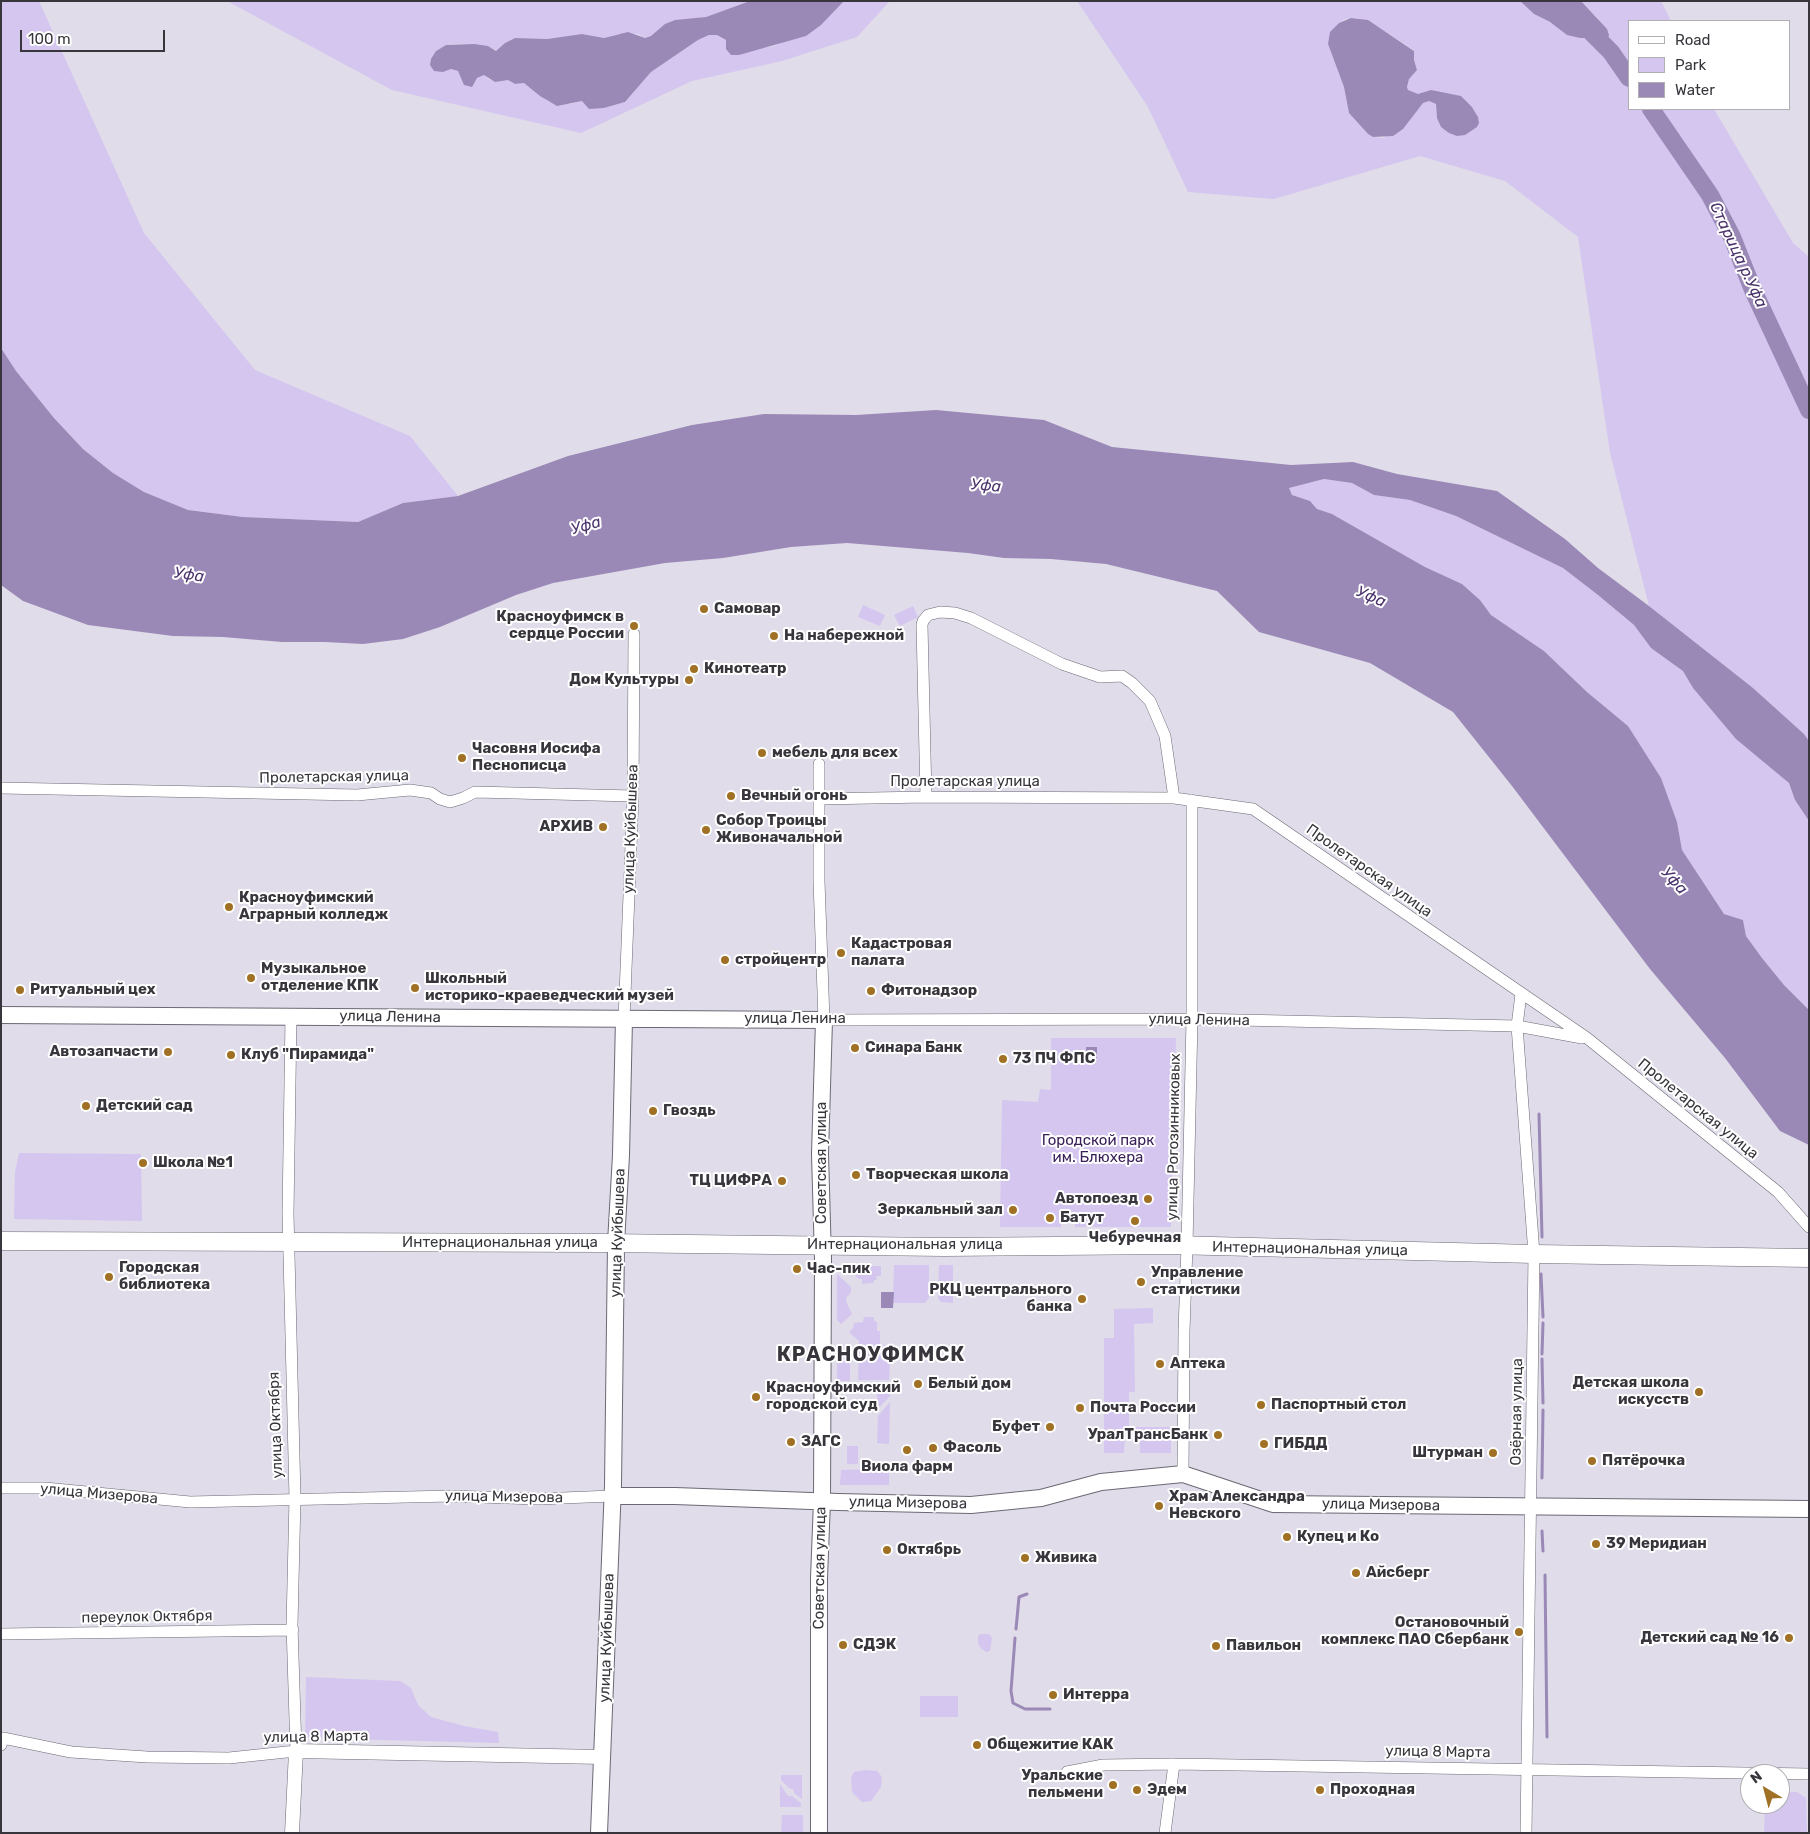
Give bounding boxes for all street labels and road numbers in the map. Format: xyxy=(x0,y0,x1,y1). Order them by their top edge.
street label: улица Куйбышева xyxy=(620,764,642,894)
street label: Пролетарская улица xyxy=(259,767,409,787)
street label: Пролетарская улица xyxy=(890,773,1040,791)
street label: Пролетарская улица xyxy=(1303,821,1435,921)
street label: улица Ленина xyxy=(339,1007,441,1027)
street label: улица Ленина xyxy=(744,1010,846,1028)
street label: улица Ленина xyxy=(1148,1010,1250,1030)
street label: улица Рогозинниковых xyxy=(1164,1053,1184,1221)
street label: Пролетарская улица xyxy=(1634,1055,1762,1163)
street label: Советская улица xyxy=(813,1102,831,1224)
street label: улица Куйбышева xyxy=(607,1168,629,1298)
street label: Интернациональная улица xyxy=(402,1234,598,1252)
street label: Интернациональная улица xyxy=(807,1236,1003,1254)
street label: Интернациональная улица xyxy=(1212,1238,1408,1260)
street label: Озёрная улица xyxy=(1507,1358,1527,1466)
street label: улица Октября xyxy=(265,1371,287,1479)
street label: улица Мизерова xyxy=(39,1480,159,1508)
street label: улица Мизерова xyxy=(445,1487,563,1507)
street label: улица Мизерова xyxy=(849,1493,967,1513)
street label: улица Мизерова xyxy=(1322,1495,1440,1515)
street label: Советская улица xyxy=(810,1507,830,1629)
street label: улица Куйбышева xyxy=(596,1573,618,1703)
street label: переулок Октября xyxy=(81,1607,213,1627)
street label: улица 8 Марта xyxy=(263,1727,369,1747)
street label: улица 8 Марта xyxy=(1385,1742,1491,1762)

